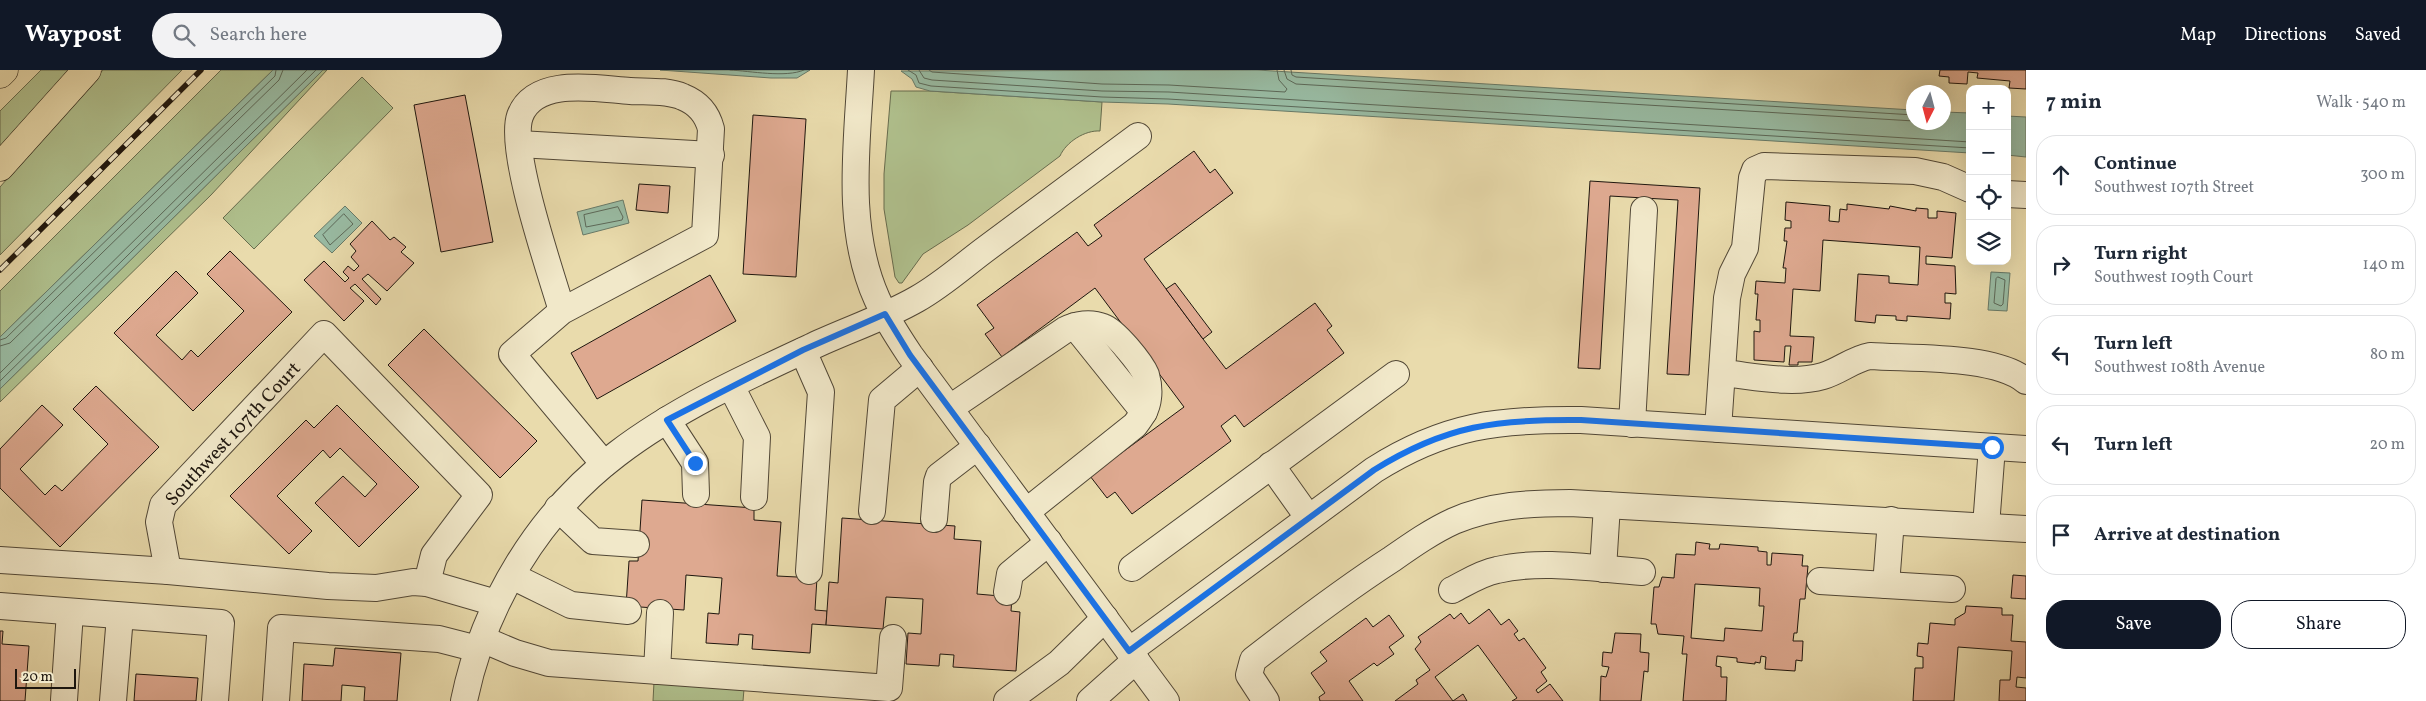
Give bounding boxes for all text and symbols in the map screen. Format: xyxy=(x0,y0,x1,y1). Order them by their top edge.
search box xyxy=(152,13,502,58)
text: Waypost xyxy=(25,18,122,52)
icon: search xyxy=(170,21,198,49)
text: Search here xyxy=(210,22,307,48)
text: Map xyxy=(2180,23,2216,48)
text: Directions xyxy=(2244,23,2327,48)
text: Saved xyxy=(2355,23,2401,48)
north arrow xyxy=(1906,85,1951,130)
map controls xyxy=(1966,85,2011,265)
button: + xyxy=(1966,85,2011,130)
text: 7 min xyxy=(2046,88,2102,117)
text: Walk · 540 m xyxy=(2316,92,2406,114)
button: − xyxy=(1966,130,2011,175)
text: Continue xyxy=(2094,151,2177,177)
icon: ahead xyxy=(2047,161,2075,189)
text: 300 m xyxy=(2360,164,2405,186)
button: locate xyxy=(1966,175,2011,220)
text: Southwest 107th Street xyxy=(2094,177,2254,199)
button: layers xyxy=(1966,220,2011,265)
text: Turn right xyxy=(2094,241,2187,267)
icon: right xyxy=(2047,251,2075,279)
text: 140 m xyxy=(2363,254,2405,276)
text: Southwest 109th Court xyxy=(2094,267,2253,289)
text: Turn left xyxy=(2094,331,2173,357)
icon: left xyxy=(2047,341,2075,369)
text: 80 m xyxy=(2370,344,2405,366)
street label: Southwest 107th Court xyxy=(160,356,307,512)
text: Southwest 108th Avenue xyxy=(2094,357,2265,379)
icon: left xyxy=(2047,431,2075,459)
text: Turn left xyxy=(2094,432,2173,458)
text: 20 m xyxy=(2370,434,2405,456)
route start xyxy=(1981,436,2004,459)
route end xyxy=(684,452,707,475)
icon: arrive xyxy=(2047,521,2075,549)
text: Arrive at destination xyxy=(2094,522,2280,548)
button: Save xyxy=(2046,600,2221,649)
button: Share xyxy=(2231,600,2406,649)
scale bar xyxy=(15,666,76,689)
text: 20 m xyxy=(22,668,53,687)

